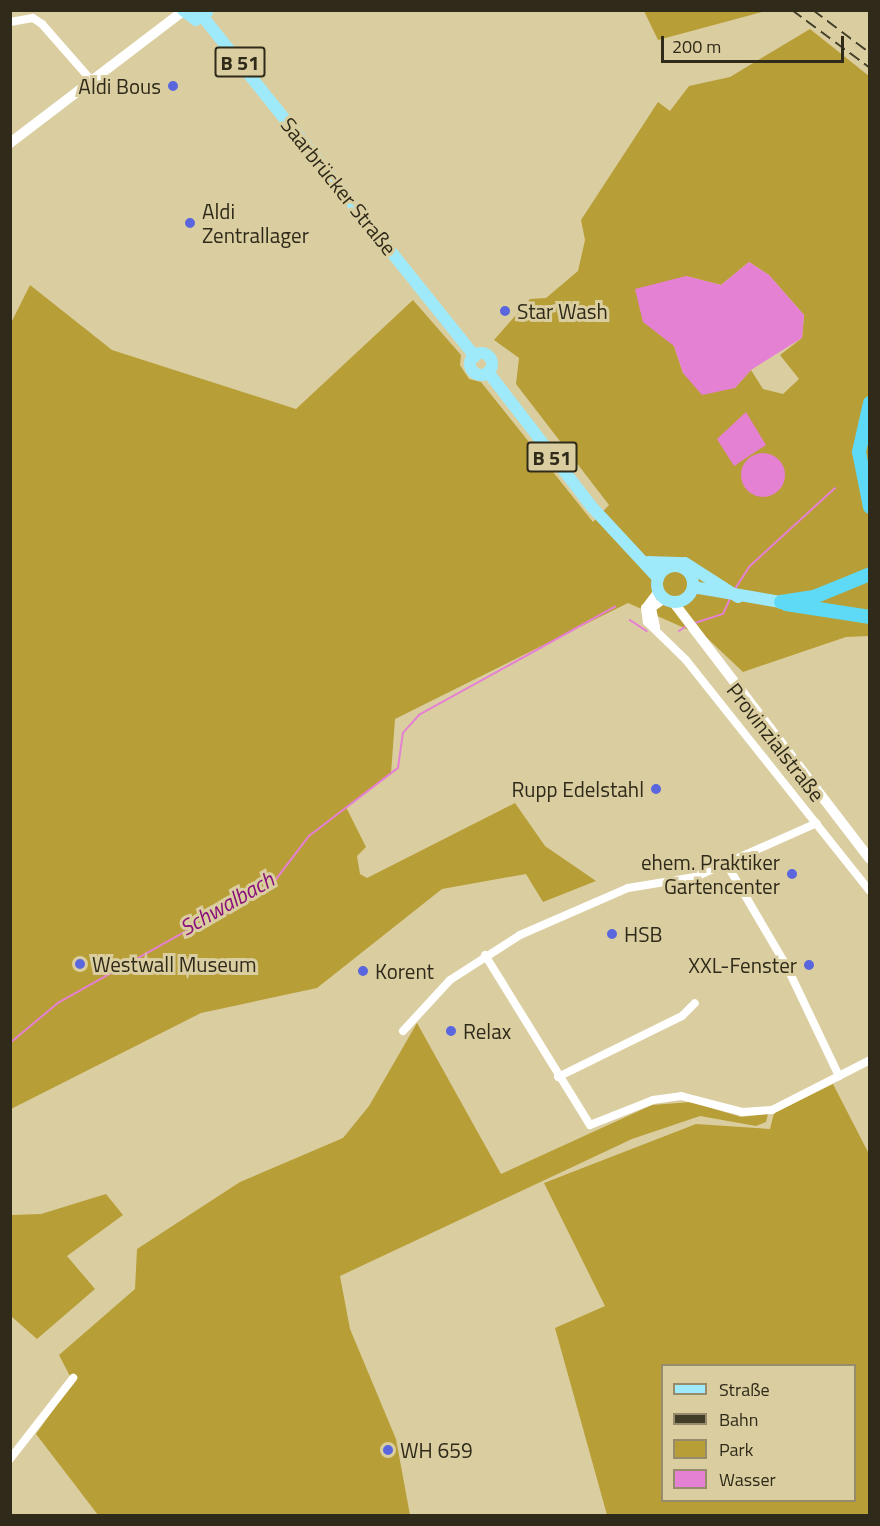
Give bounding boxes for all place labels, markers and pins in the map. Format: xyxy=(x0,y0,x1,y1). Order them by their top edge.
place label: Aldi Bous xyxy=(78,73,161,99)
marker: Aldi Bous xyxy=(166,79,180,93)
place label: Aldi Zentrallager xyxy=(202,198,309,248)
marker: Aldi Zentrallager xyxy=(183,216,197,230)
place label: Star Wash xyxy=(517,298,608,324)
marker: Star Wash xyxy=(498,304,512,318)
place label: Rupp Edelstahl xyxy=(511,776,644,802)
marker: Rupp Edelstahl xyxy=(649,782,663,796)
place label: ehem. Praktiker Gartencenter xyxy=(641,849,780,899)
marker: ehem. Praktiker Gartencenter xyxy=(785,867,799,881)
place label: HSB xyxy=(624,921,662,947)
marker: HSB xyxy=(605,927,619,941)
place label: Westwall Museum xyxy=(92,951,257,977)
place label: XXL-Fenster xyxy=(688,952,797,978)
marker: Westwall Museum xyxy=(73,957,87,971)
place label: Korent xyxy=(375,958,434,984)
marker: XXL-Fenster xyxy=(802,958,816,972)
marker: Korent xyxy=(356,964,370,978)
place label: Relax xyxy=(463,1018,511,1044)
marker: Relax xyxy=(444,1024,458,1038)
place label: WH 659 xyxy=(400,1437,473,1463)
marker: WH 659 xyxy=(381,1443,395,1457)

